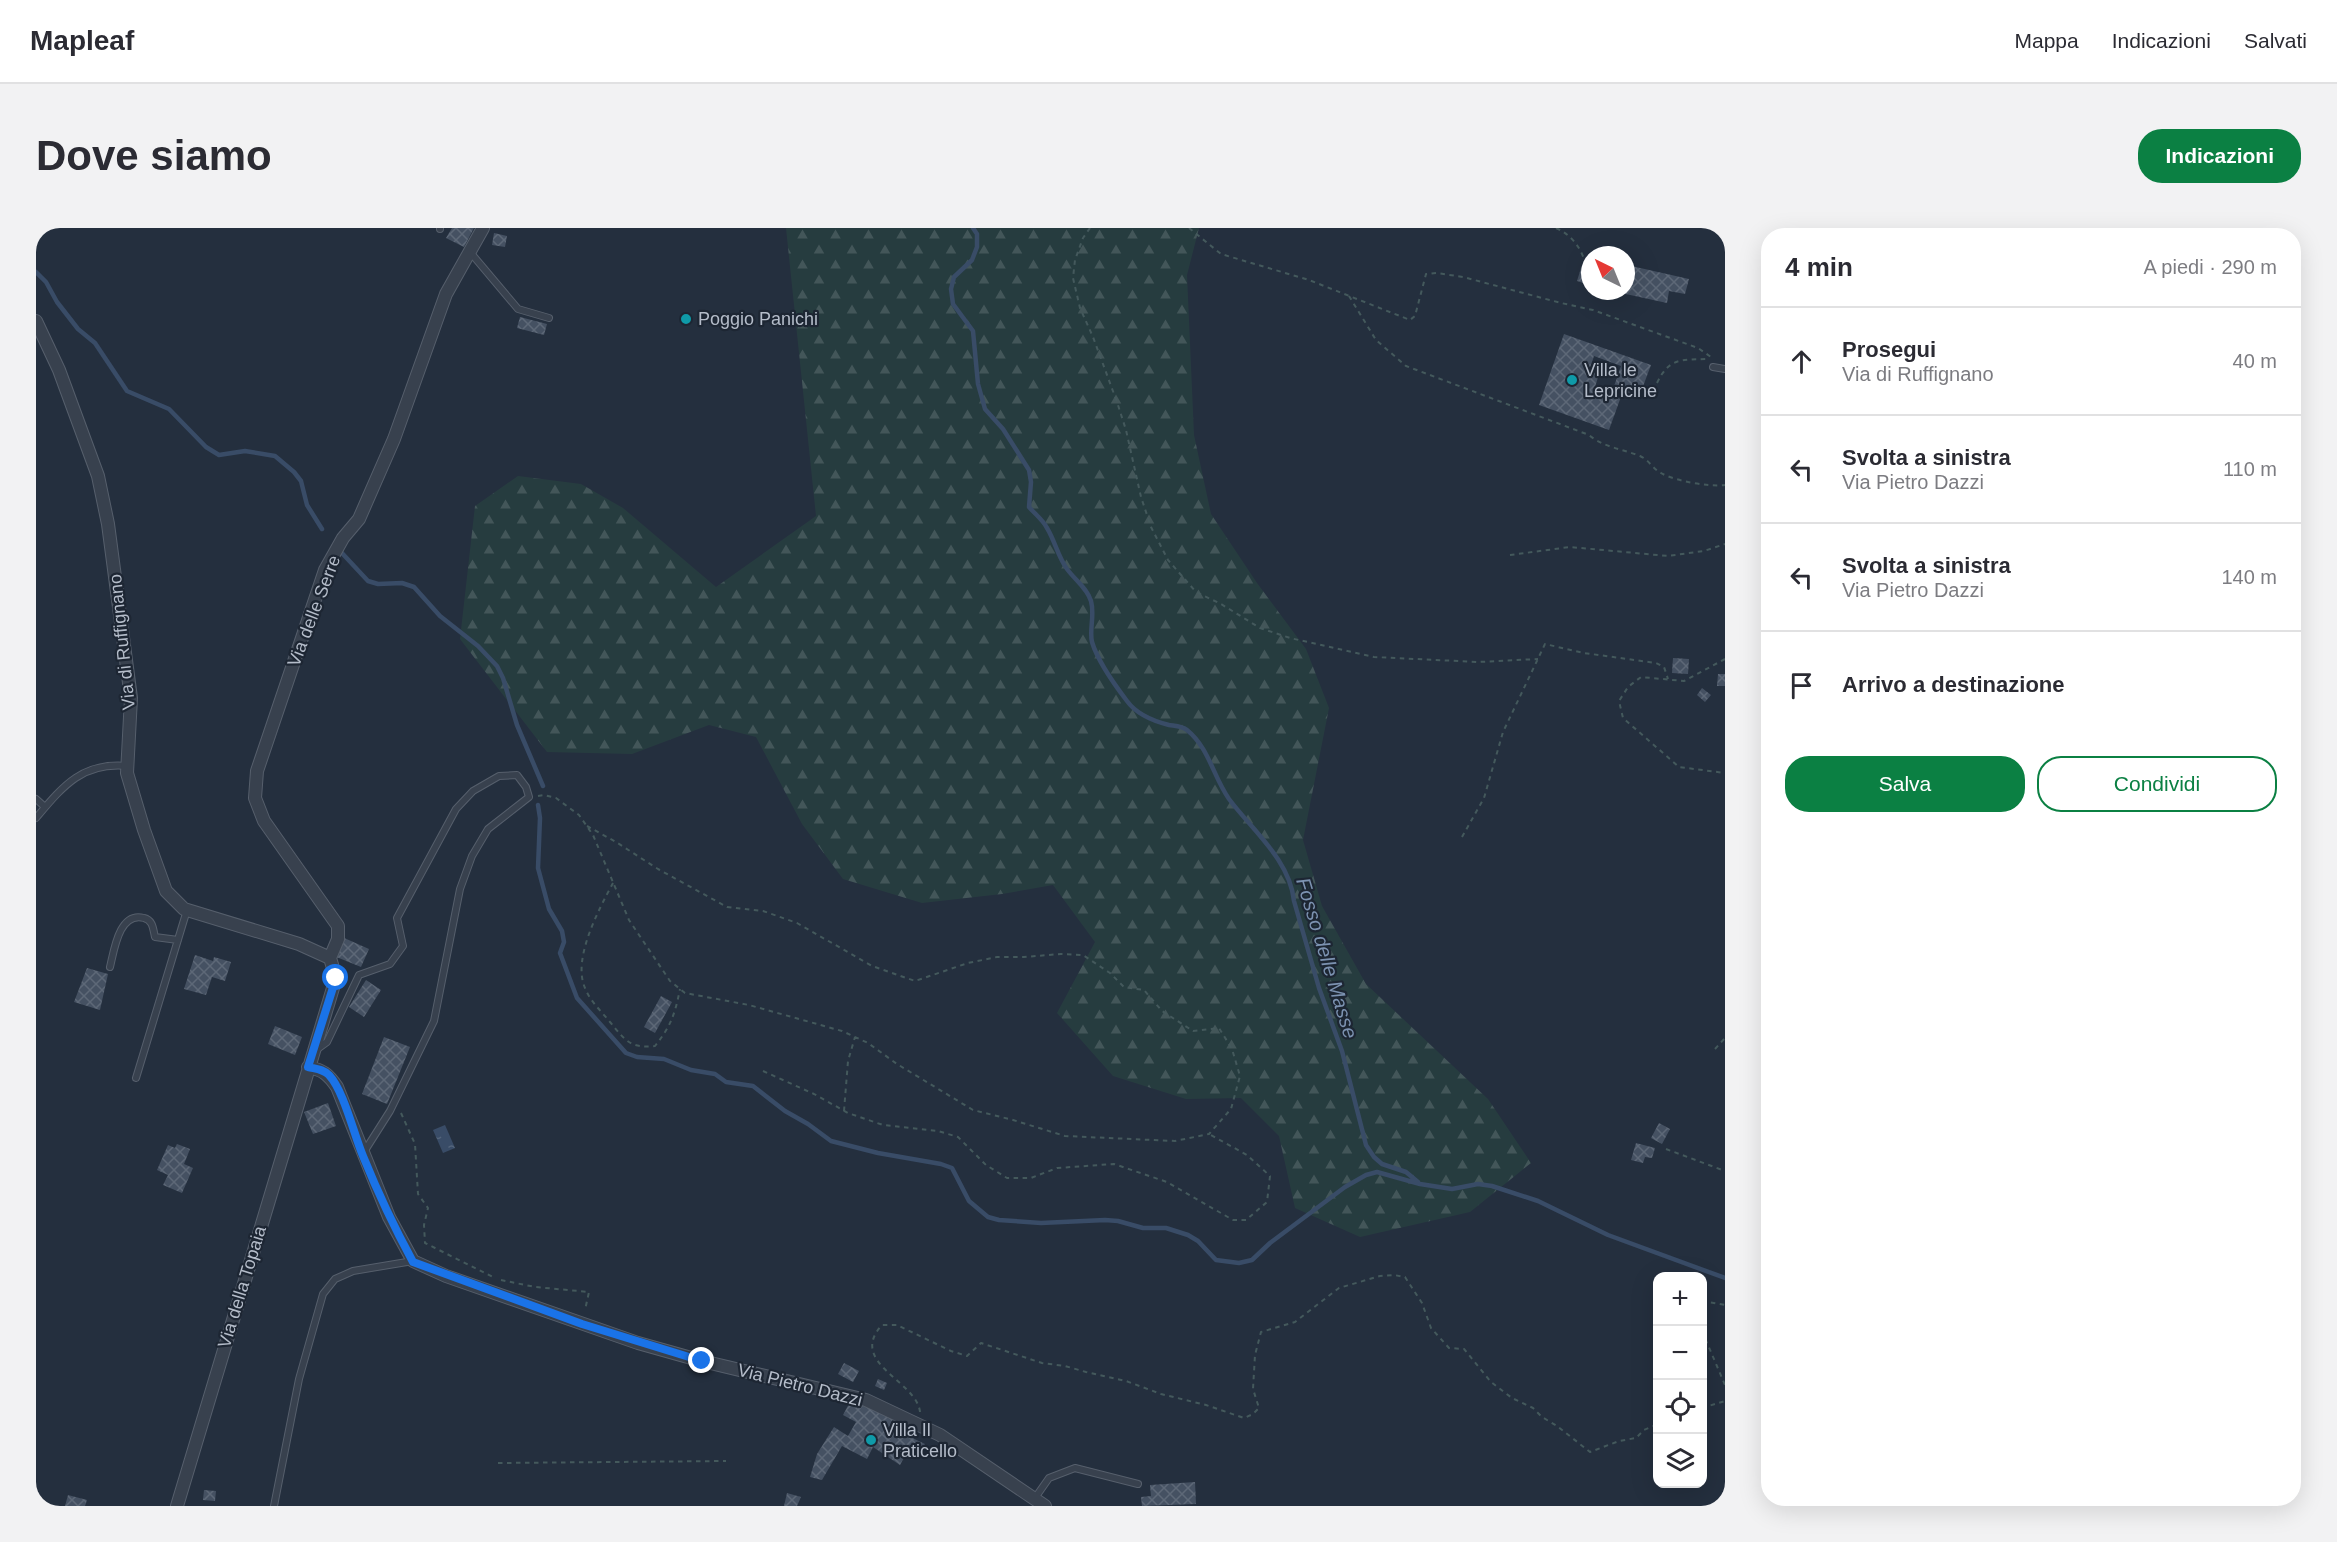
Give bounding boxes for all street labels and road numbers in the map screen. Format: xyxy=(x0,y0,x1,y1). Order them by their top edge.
street label: Via delle Serre xyxy=(284,552,344,670)
street label: Via di Ruffignano xyxy=(105,573,139,711)
street label: Via della Topaia xyxy=(214,1223,270,1350)
street label: Via Pietro Dazzi xyxy=(736,1360,864,1410)

